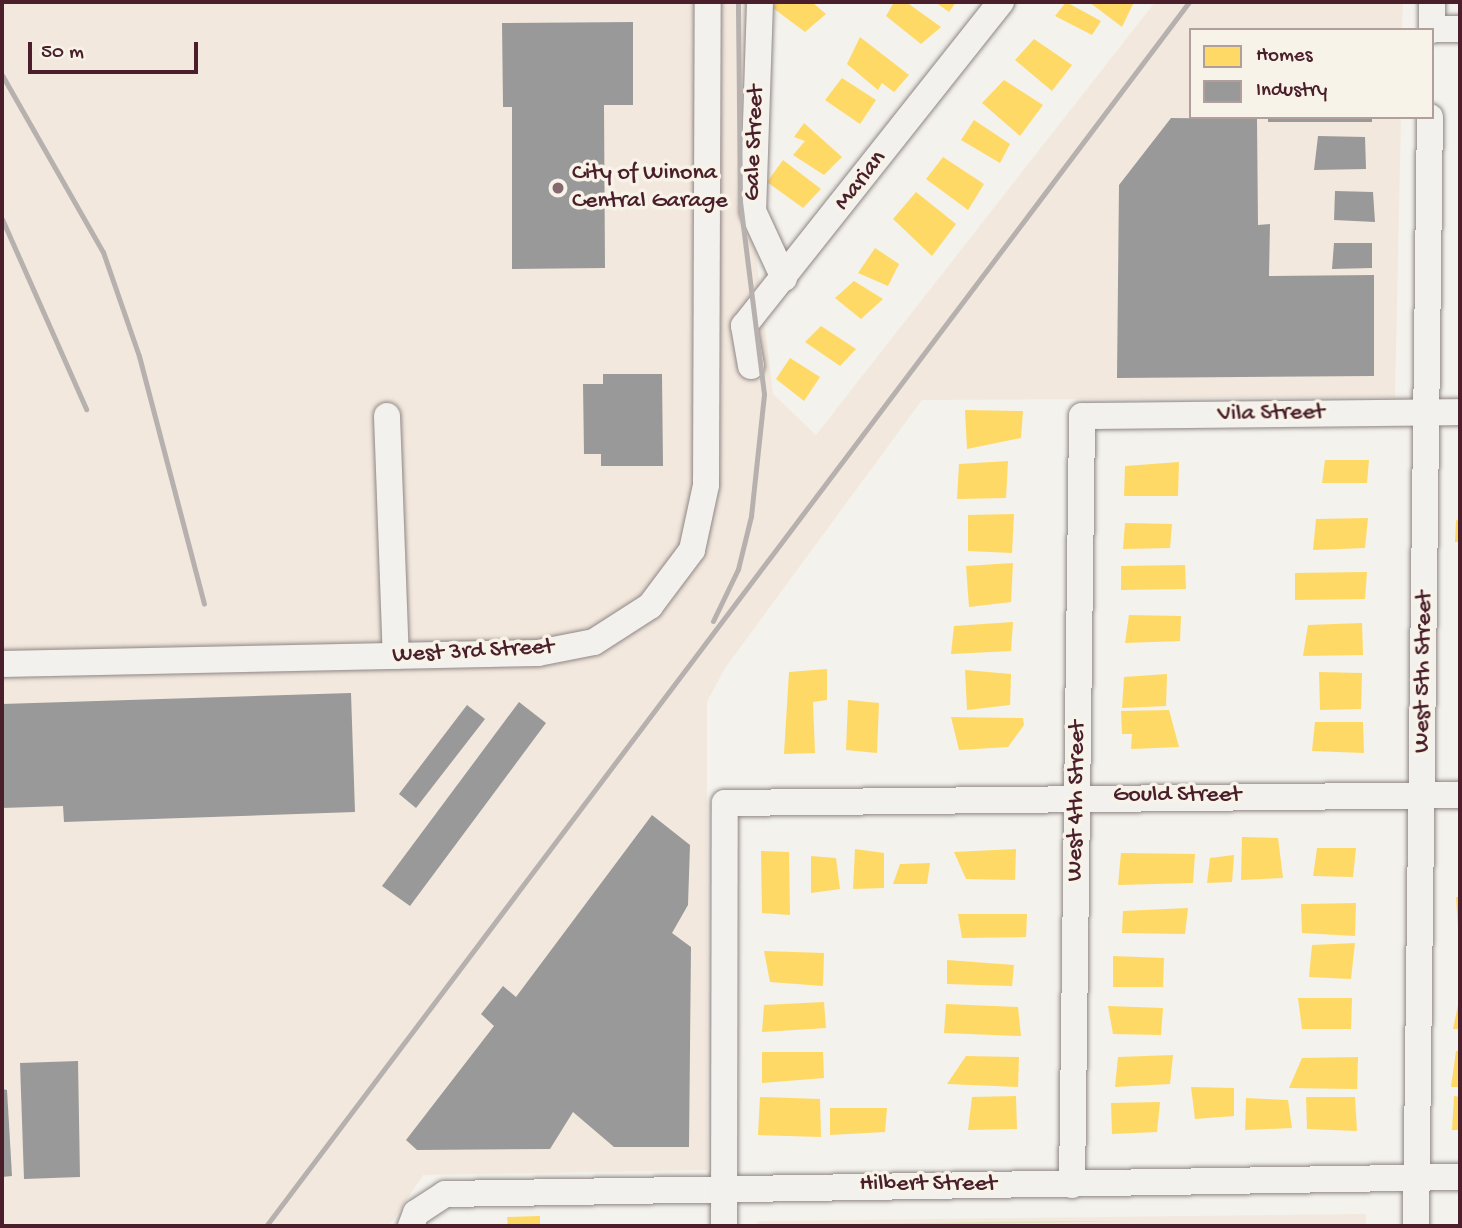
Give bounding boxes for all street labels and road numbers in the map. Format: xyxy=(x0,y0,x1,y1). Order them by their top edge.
street label: Gale Street xyxy=(739,85,771,201)
street label: Marian xyxy=(829,145,893,217)
street label: Vila Street xyxy=(1217,399,1325,429)
street label: West 5th Street xyxy=(1408,591,1440,753)
street label: West 3rd Street xyxy=(391,633,555,671)
street label: West 4th Street xyxy=(1061,720,1093,882)
street label: Gould Street xyxy=(1113,782,1241,810)
street label: Hilbert Street xyxy=(859,1171,997,1199)

